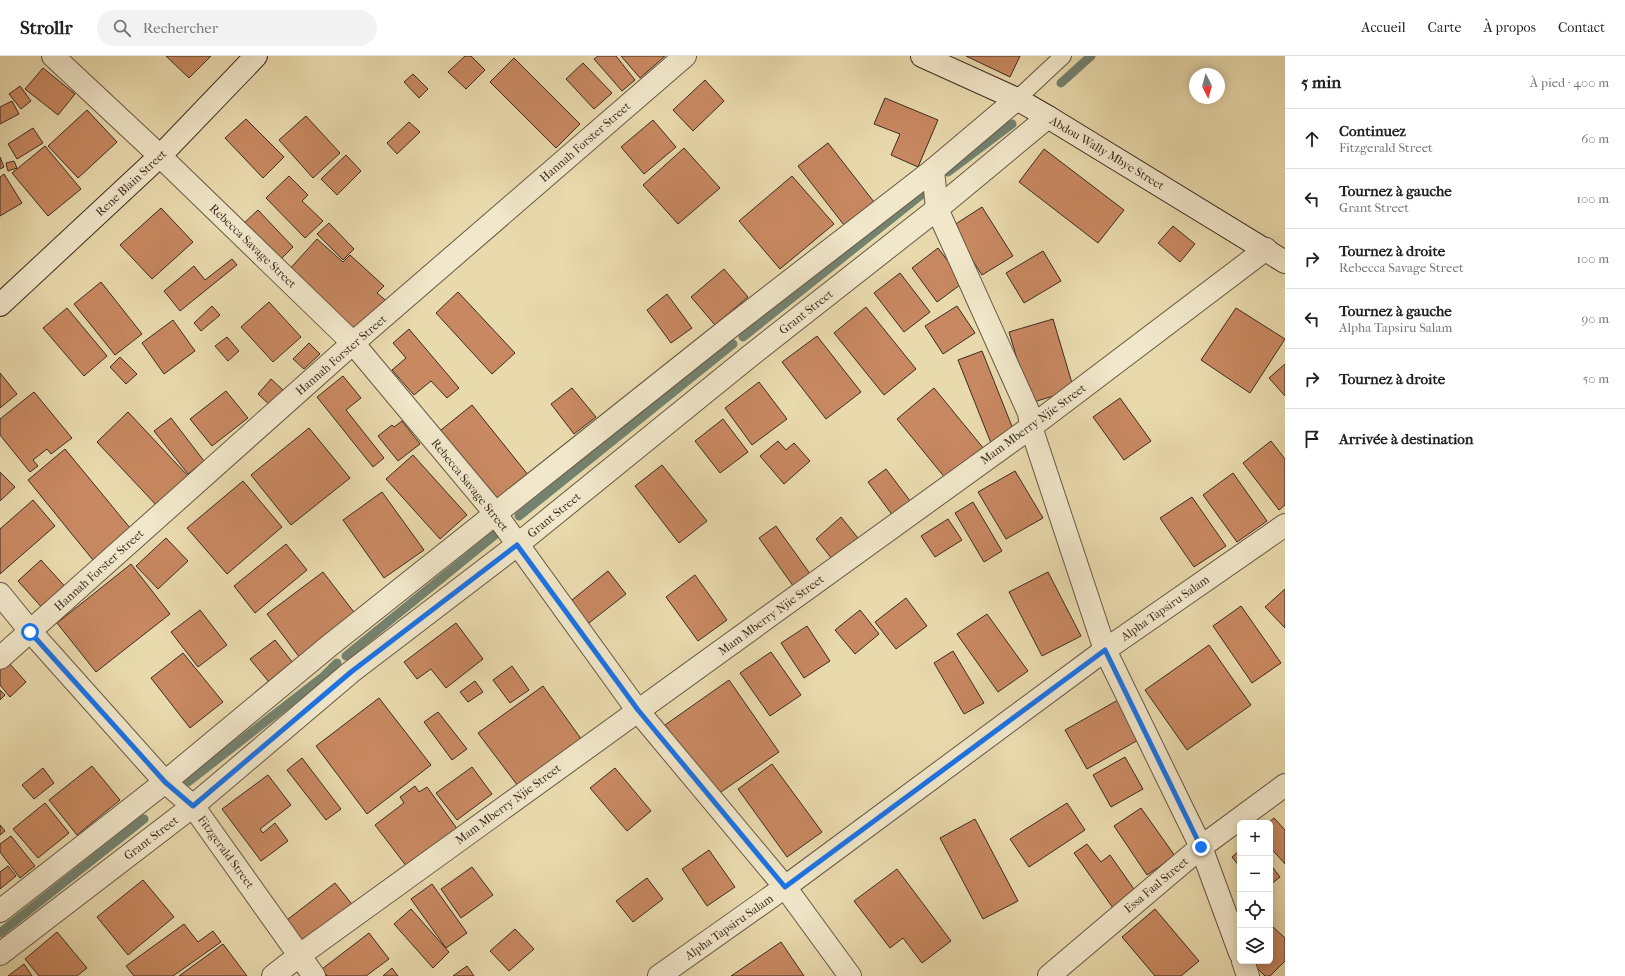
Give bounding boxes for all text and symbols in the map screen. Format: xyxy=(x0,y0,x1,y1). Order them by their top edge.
search box xyxy=(97,10,377,46)
text: Strollr xyxy=(20,17,73,39)
icon: search xyxy=(111,17,133,39)
text: Rechercher xyxy=(143,19,218,37)
text: Accueil xyxy=(1361,19,1406,36)
text: Carte xyxy=(1428,19,1461,36)
text: À propos xyxy=(1483,19,1536,36)
text: Contact xyxy=(1558,19,1605,36)
north arrow xyxy=(1189,68,1225,104)
text: 5 min xyxy=(1301,72,1341,92)
text: À pied · 400 m xyxy=(1530,75,1609,90)
street label: Hannah Forster Street xyxy=(537,98,634,185)
street label: Abdou Wally Mbye Street xyxy=(1046,113,1167,193)
text: Continuez xyxy=(1339,122,1406,140)
icon: ahead xyxy=(1301,128,1323,150)
text: 60 m xyxy=(1581,131,1609,146)
text: Fitzgerald Street xyxy=(1339,140,1433,155)
street label: Rene Blain Street xyxy=(93,146,170,219)
text: Tournez à gauche xyxy=(1339,182,1452,200)
icon: left xyxy=(1301,188,1323,210)
text: 100 m xyxy=(1576,191,1609,206)
text: Grant Street xyxy=(1339,200,1409,215)
street label: Rebecca Savage Street xyxy=(207,201,300,291)
text: Tournez à droite xyxy=(1339,242,1445,260)
icon: right xyxy=(1301,248,1323,270)
text: 100 m xyxy=(1576,251,1609,266)
text: Rebecca Savage Street xyxy=(1339,260,1464,275)
street label: Grant Street xyxy=(776,286,836,337)
text: Tournez à gauche xyxy=(1339,302,1452,320)
icon: left xyxy=(1301,308,1323,330)
street label: Hannah Forster Street xyxy=(293,311,390,398)
text: 90 m xyxy=(1581,311,1609,326)
text: Alpha Tapsiru Salam xyxy=(1339,320,1452,335)
icon: right xyxy=(1301,368,1323,390)
text: Tournez à droite xyxy=(1339,370,1445,388)
text: 50 m xyxy=(1583,371,1609,386)
street label: Mam Mberry Njie Street xyxy=(977,381,1089,467)
icon: arrive xyxy=(1301,428,1323,450)
text: Arrivée à destination xyxy=(1339,430,1474,448)
street label: Rebecca Savage Street xyxy=(428,436,512,535)
street label: Grant Street xyxy=(525,489,584,541)
street label: Hannah Forster Street xyxy=(51,526,147,614)
street label: Mam Mberry Njie Street xyxy=(715,572,827,658)
street label: Alpha Tapsiru Salam xyxy=(1117,572,1212,644)
route start xyxy=(21,623,39,641)
street label: Mam Mberry Njie Street xyxy=(452,761,564,847)
street label: Grant Street xyxy=(121,813,182,863)
street label: Fitzgerald Street xyxy=(195,813,258,892)
map controls xyxy=(1237,820,1273,964)
button: + xyxy=(1237,820,1273,856)
route end xyxy=(1192,838,1210,856)
street label: Essa Faal Street xyxy=(1121,854,1191,916)
button: − xyxy=(1237,856,1273,892)
street label: Alpha Tapsiru Salam xyxy=(681,891,776,963)
button: locate xyxy=(1237,892,1273,928)
button: layers xyxy=(1237,928,1273,964)

